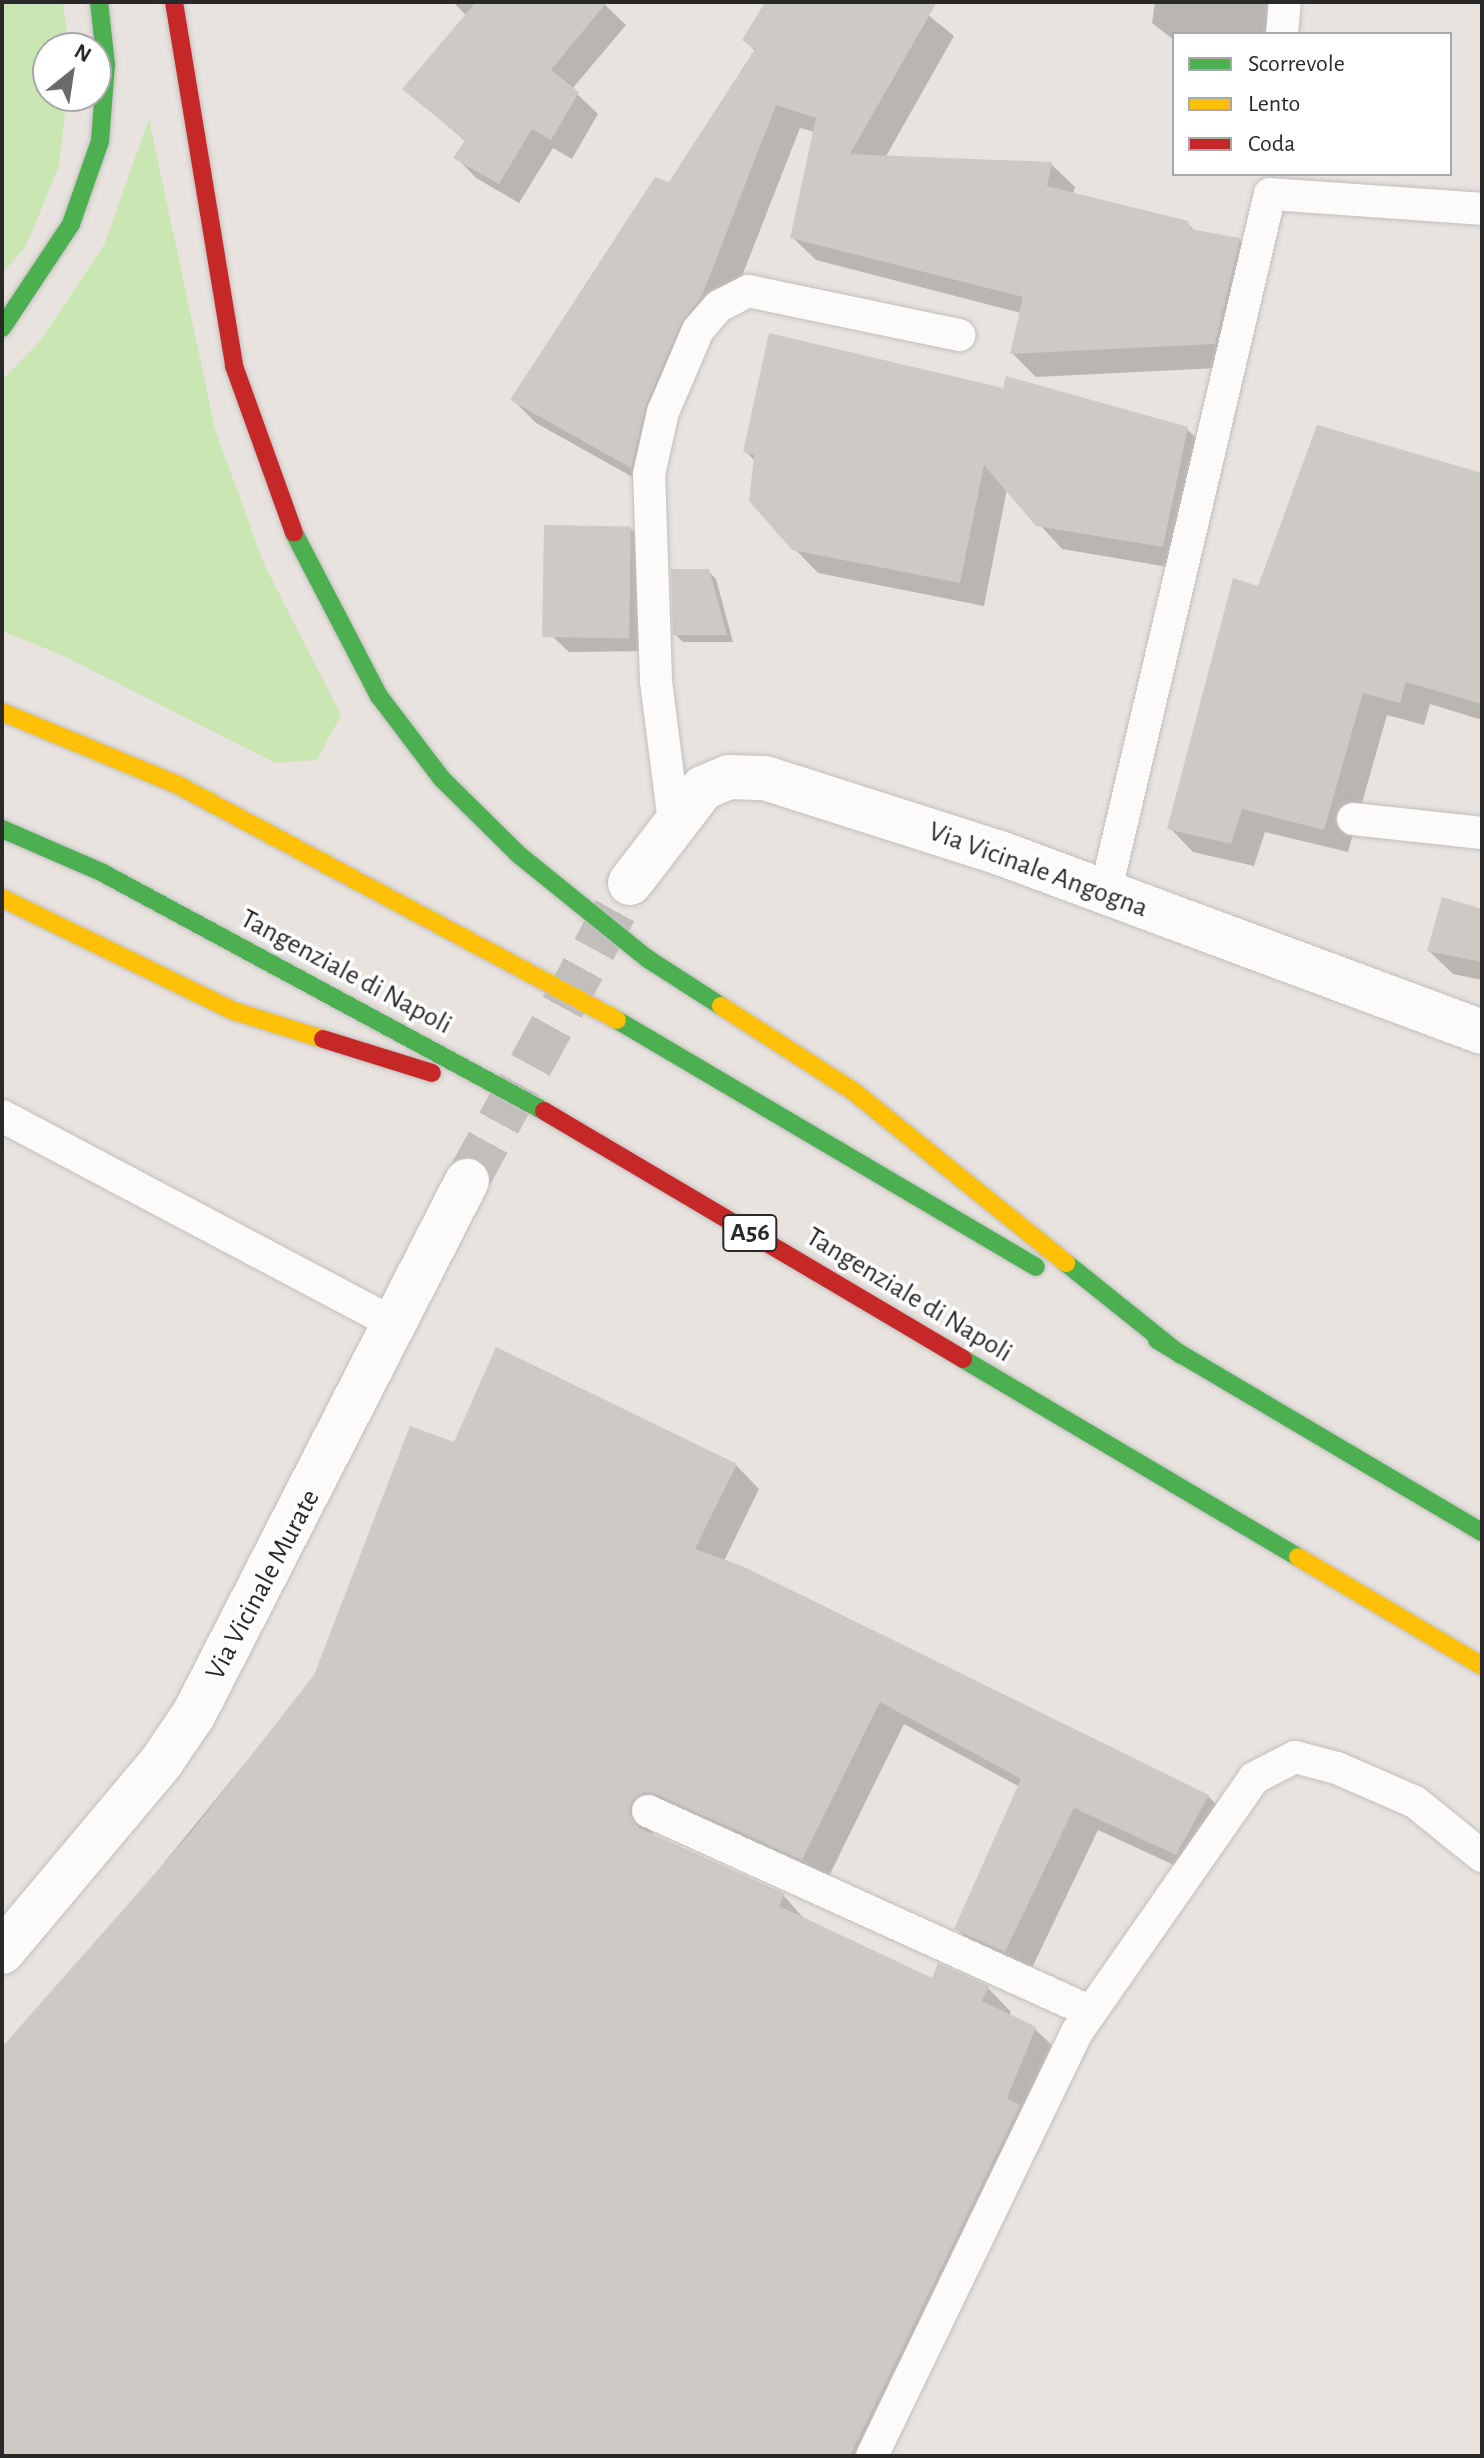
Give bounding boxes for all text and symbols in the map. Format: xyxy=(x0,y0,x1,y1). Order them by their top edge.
north arrow xyxy=(32,32,112,112)
legend xyxy=(1172,32,1452,176)
text: N xyxy=(71,40,95,66)
text: Scorrevole xyxy=(1248,52,1345,76)
text: Lento xyxy=(1248,92,1300,116)
text: Coda xyxy=(1248,132,1295,156)
street label: Via Vicinale Angogna xyxy=(924,815,1152,925)
street label: Tangenziale di Napoli xyxy=(234,902,458,1042)
road number: A56 xyxy=(722,1211,778,1255)
street label: Tangenziale di Napoli xyxy=(800,1220,1018,1370)
street label: Via Vicinale Murate xyxy=(199,1484,327,1686)

